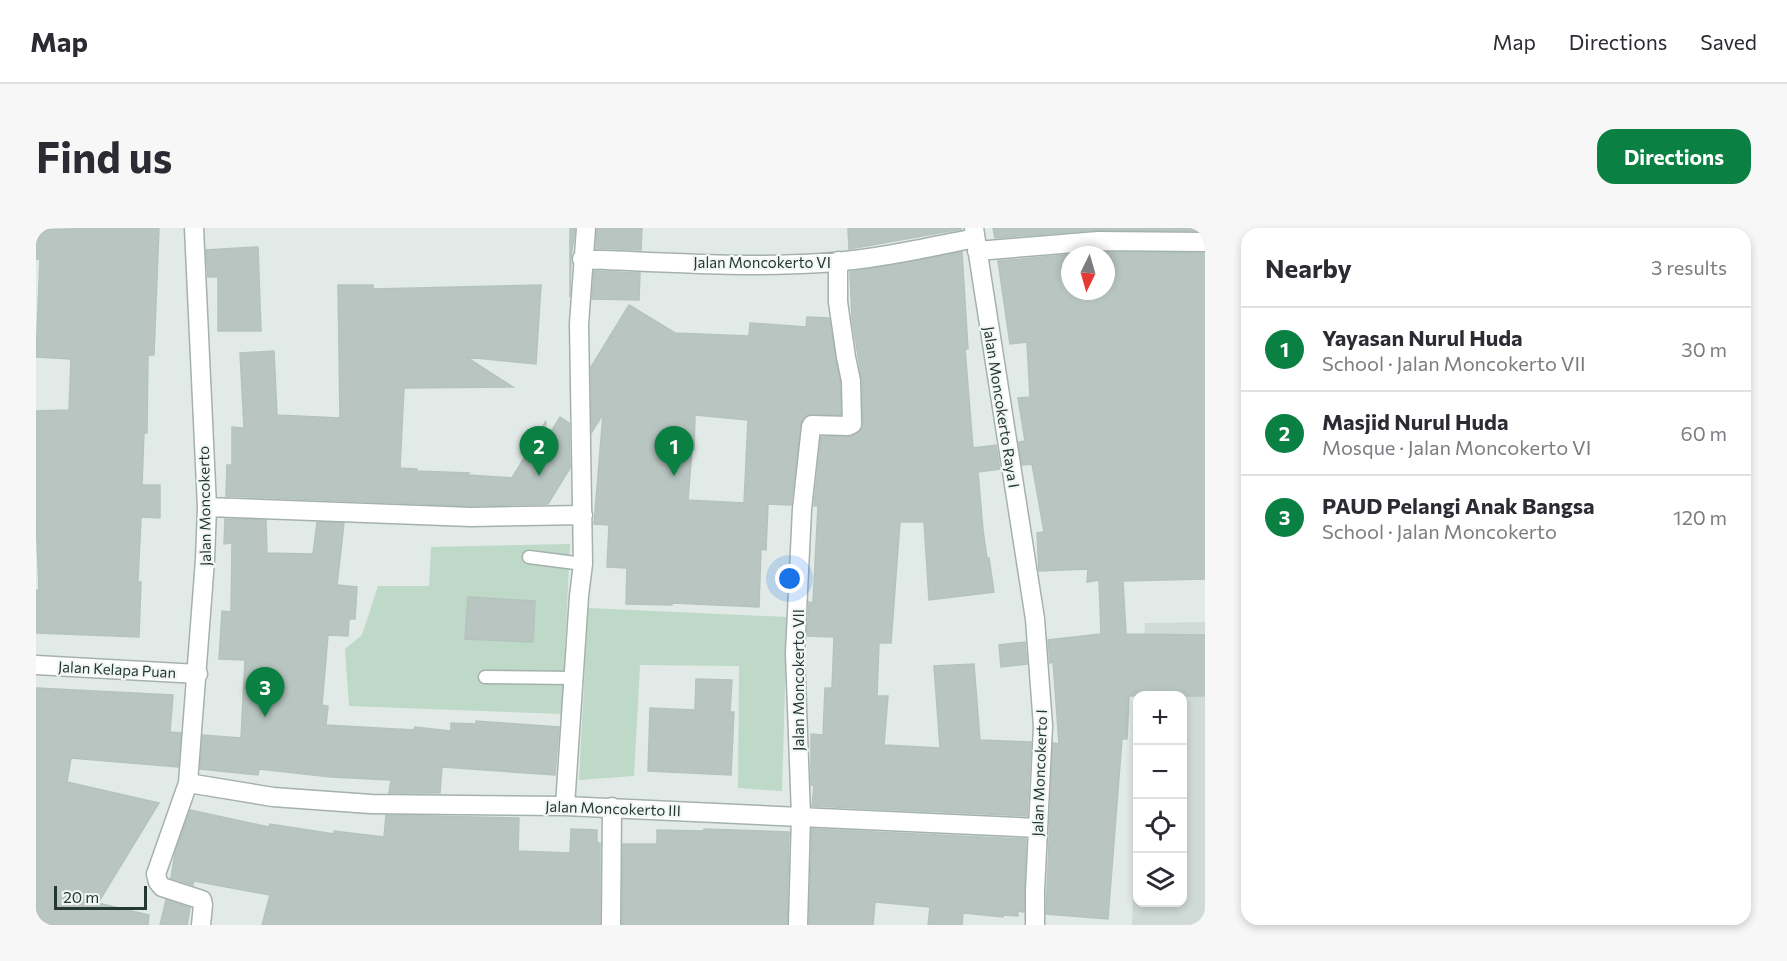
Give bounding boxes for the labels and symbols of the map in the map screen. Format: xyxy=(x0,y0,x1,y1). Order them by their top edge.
north arrow xyxy=(1061,246,1115,300)
street label: Jalan Moncokerto VI xyxy=(693,253,831,271)
street label: Jalan Moncokerto Raya I xyxy=(980,325,1024,489)
pin: 2 xyxy=(520,426,558,476)
pin: 1 xyxy=(654,426,694,476)
street label: Jalan Moncokerto xyxy=(194,446,214,566)
your location xyxy=(775,564,804,593)
street label: Jalan Moncokerto VII xyxy=(789,609,807,751)
street label: Jalan Kelapa Puan xyxy=(57,657,177,681)
pin: 3 xyxy=(246,668,284,717)
street label: Jalan Moncokerto I xyxy=(1028,709,1050,837)
street label: Jalan Moncokerto III xyxy=(545,797,681,819)
scale bar xyxy=(54,883,147,910)

